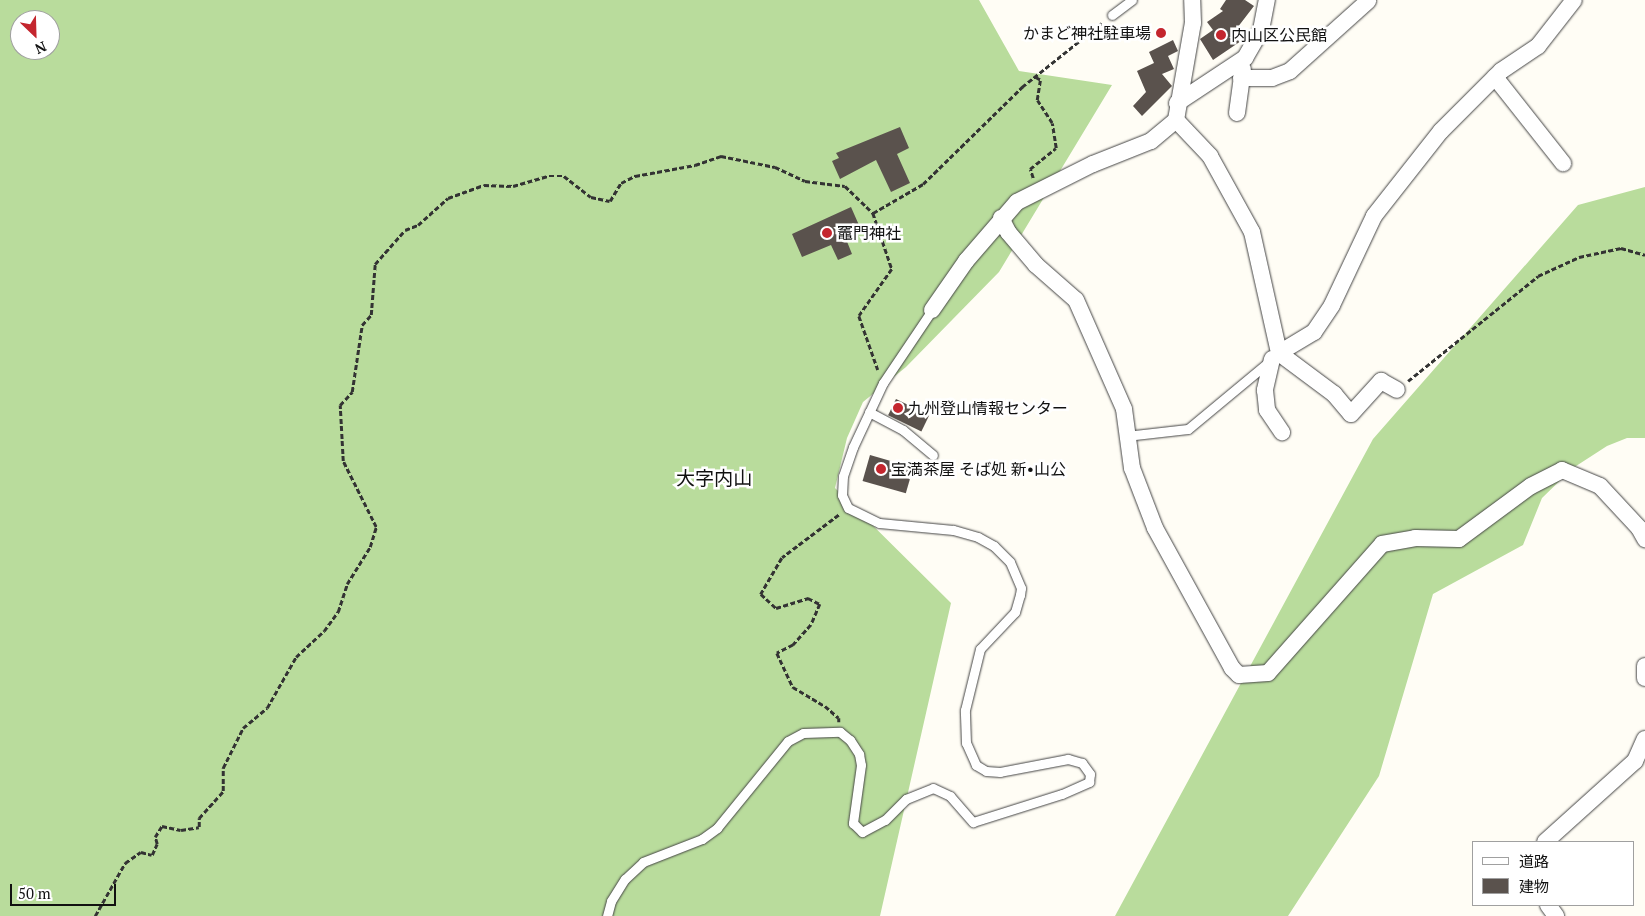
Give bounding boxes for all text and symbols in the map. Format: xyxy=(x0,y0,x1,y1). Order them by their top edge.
north arrow xyxy=(10,10,60,60)
place label: かまど神社駐車場 xyxy=(1023,23,1151,43)
place label: 内山区公民館 xyxy=(1231,25,1327,45)
marker: かまど神社駐車場 xyxy=(1155,27,1167,39)
marker: 内山区公民館 xyxy=(1215,29,1227,41)
text: N xyxy=(32,37,50,59)
place label: 竈門神社 xyxy=(837,223,901,243)
marker: 竈門神社 xyxy=(821,227,833,239)
place label: 九州登山情報センター xyxy=(908,398,1068,418)
marker: 九州登山情報センター xyxy=(892,402,904,414)
place label: 宝満茶屋 そば処 新•山公 xyxy=(891,459,1066,479)
marker: 宝満茶屋 そば処 新•山公 xyxy=(875,463,887,475)
district label: 大字内山 xyxy=(676,467,752,489)
legend xyxy=(1472,841,1635,906)
text: 道路 xyxy=(1519,851,1549,871)
scale bar xyxy=(12,874,119,906)
text: 建物 xyxy=(1519,876,1549,896)
text: 50 m xyxy=(18,883,51,903)

